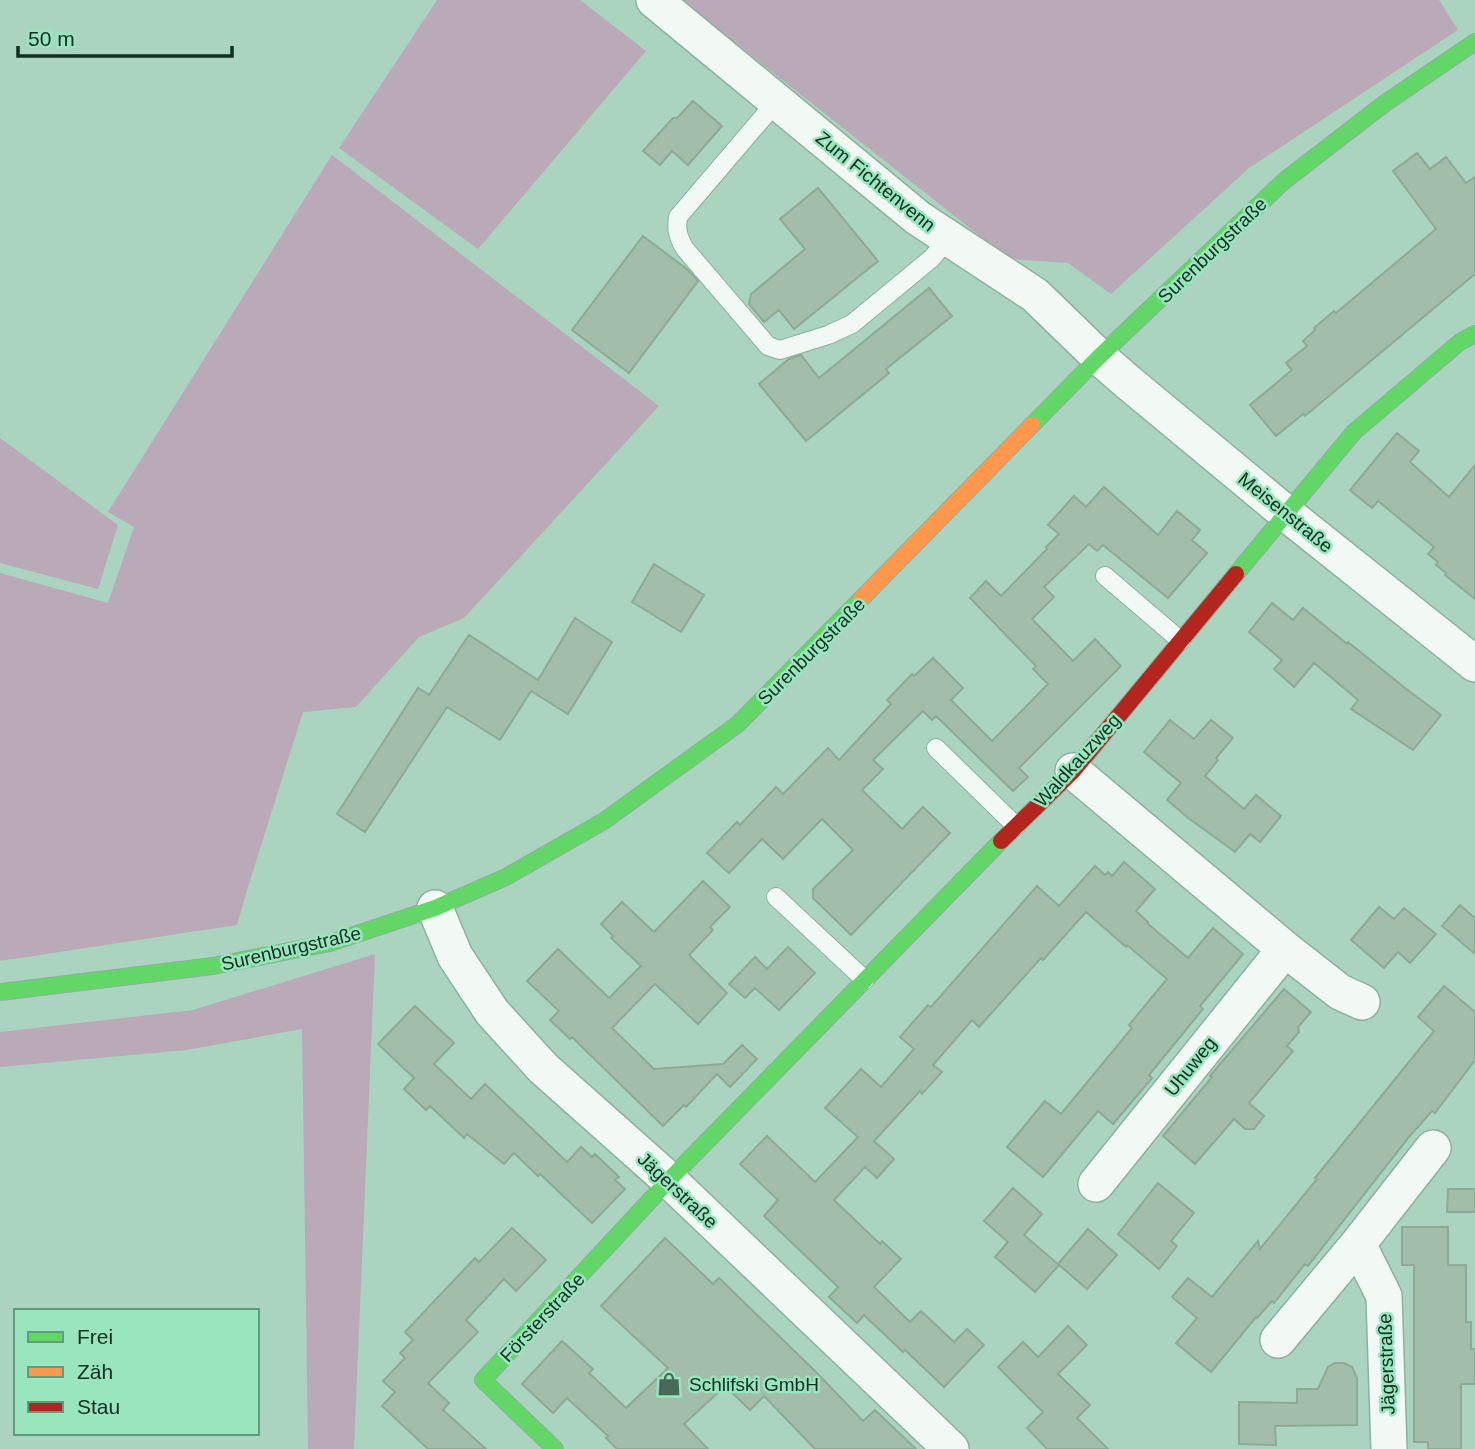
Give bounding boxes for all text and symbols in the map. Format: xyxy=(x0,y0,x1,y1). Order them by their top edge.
scale bar xyxy=(18,14,231,58)
text: 50 m xyxy=(28,27,75,50)
street label: Zum Fichtenvenn xyxy=(812,127,939,236)
street label: Surenburgstraße xyxy=(1154,193,1271,307)
street label: Meisenstraße xyxy=(1234,468,1337,557)
street label: Surenburgstraße xyxy=(754,594,869,709)
street label: Waldkauzweg xyxy=(1030,710,1125,811)
street label: Surenburgstraße xyxy=(219,922,363,975)
street label: Uhuweg xyxy=(1160,1033,1220,1100)
street label: Jägerstraße xyxy=(633,1148,722,1233)
street label: Försterstraße xyxy=(496,1268,589,1366)
legend xyxy=(14,1309,259,1435)
street label: Jägerstraße xyxy=(1374,1313,1399,1415)
text: Frei xyxy=(77,1325,113,1348)
text: Zäh xyxy=(77,1360,113,1383)
shop icon: Schlifski GmbH xyxy=(655,1370,683,1398)
place label: Schlifski GmbH xyxy=(689,1374,819,1395)
text: Stau xyxy=(77,1395,120,1418)

